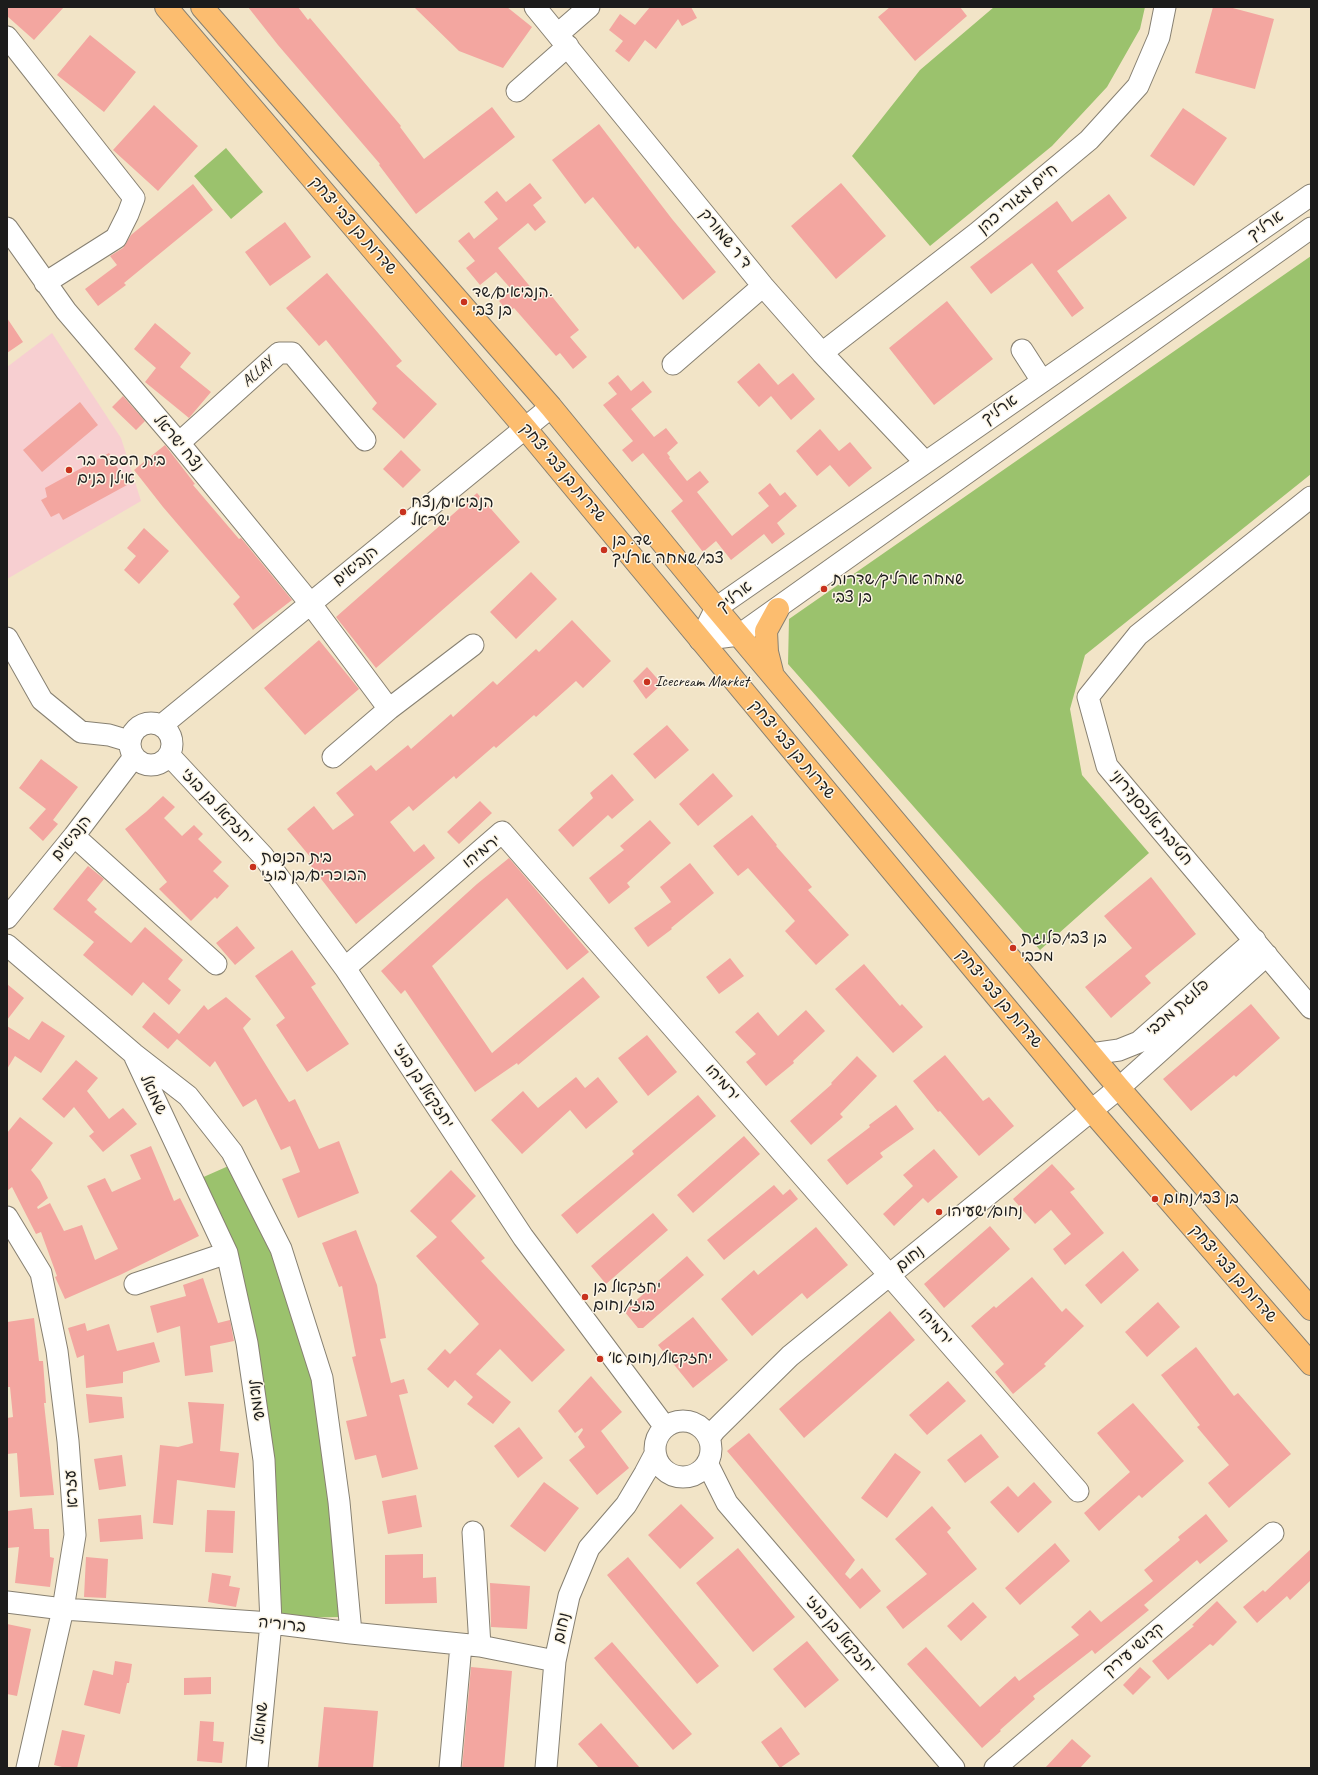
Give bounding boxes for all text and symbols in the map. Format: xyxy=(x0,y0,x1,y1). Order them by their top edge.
street label: חיים מגורי כהן xyxy=(974,160,1062,238)
street label: שדרות בן צבי יצחק xyxy=(305,173,401,279)
street label: ד"ר שמורק xyxy=(695,205,755,273)
street label: ארליך xyxy=(1244,207,1288,245)
place label: הנביאים/שד. בן צבי xyxy=(472,283,552,321)
marker: הנביאים/שד. בן צבי xyxy=(459,297,469,307)
street label: ALLAY xyxy=(238,353,278,391)
street label: ארליך xyxy=(978,391,1022,429)
street label: נצח ישראל xyxy=(149,411,207,475)
street label: שדרות בן צבי יצחק xyxy=(516,420,610,526)
place label: בית הספר בר אילן בנים xyxy=(77,451,166,489)
marker: בית הספר בר אילן בנים xyxy=(64,465,74,475)
place label: הנביאים/נצח ישראל xyxy=(411,493,494,531)
marker: הנביאים/נצח ישראל xyxy=(398,507,408,517)
place label: שד. בן צבי/שמחה ארליך xyxy=(612,531,724,569)
street label: הנביאים xyxy=(329,542,383,590)
marker: שד. בן צבי/שמחה ארליך xyxy=(599,545,609,555)
place label: שמחה ארליך/שדרות בן צבי xyxy=(832,570,964,608)
street label: ארליך xyxy=(714,577,756,617)
marker: שמחה ארליך/שדרות בן צבי xyxy=(819,584,829,594)
place label: Icecream Market xyxy=(655,672,749,692)
marker: Icecream Market xyxy=(642,677,652,687)
street label: שדרות בן צבי יצחק xyxy=(745,697,839,803)
street label: יחזקאל בן בוזי xyxy=(177,765,257,849)
street label: חטיבת אלכסנדרוני xyxy=(1105,766,1197,870)
street label: הנביאים xyxy=(48,811,96,865)
street label: ירמיהו xyxy=(459,831,505,873)
place label: בית הכנסת הבוכרים/בן בוזי xyxy=(261,848,367,886)
marker: בית הכנסת הבוכרים/בן בוזי xyxy=(248,862,258,872)
place label: בן צבי/פלוגת מכבי xyxy=(1021,929,1107,967)
marker: בן צבי/פלוגת מכבי xyxy=(1008,943,1018,953)
street label: שדרות בן צבי יצחק xyxy=(952,946,1046,1052)
street label: פלוגת מכבי xyxy=(1143,975,1213,1041)
street label: יחזקאל בן בוזי xyxy=(388,1040,458,1132)
street label: ירמיהו xyxy=(701,1060,743,1106)
street label: שמואל xyxy=(135,1072,171,1118)
place label: בן צבי/נחום xyxy=(1163,1189,1239,1209)
marker: בן צבי/נחום xyxy=(1150,1194,1160,1204)
place label: נחום/ישעיהו xyxy=(947,1202,1023,1222)
marker: נחום/ישעיהו xyxy=(934,1207,944,1217)
street label: שדרות בן צבי יצחק xyxy=(1185,1221,1281,1327)
street label: נחום xyxy=(892,1242,928,1276)
place label: יחזקאל בן בוזי/נחום xyxy=(593,1278,661,1316)
marker: יחזקאל בן בוזי/נחום xyxy=(580,1292,590,1302)
street label: ירמיהו xyxy=(914,1304,956,1350)
place label: יחזקאל/נחום א׳ xyxy=(608,1349,712,1369)
marker: יחזקאל/נחום א׳ xyxy=(595,1354,605,1364)
street label: שמואל xyxy=(244,1378,268,1422)
street label: עזרא xyxy=(61,1469,83,1509)
street label: יחזקאל בן בוזי xyxy=(801,1592,879,1678)
street label: נחום xyxy=(549,1611,575,1645)
street label: ברוריה xyxy=(257,1613,307,1637)
street label: קדושי עירק xyxy=(1100,1619,1168,1681)
street label: שמואל xyxy=(249,1701,273,1745)

